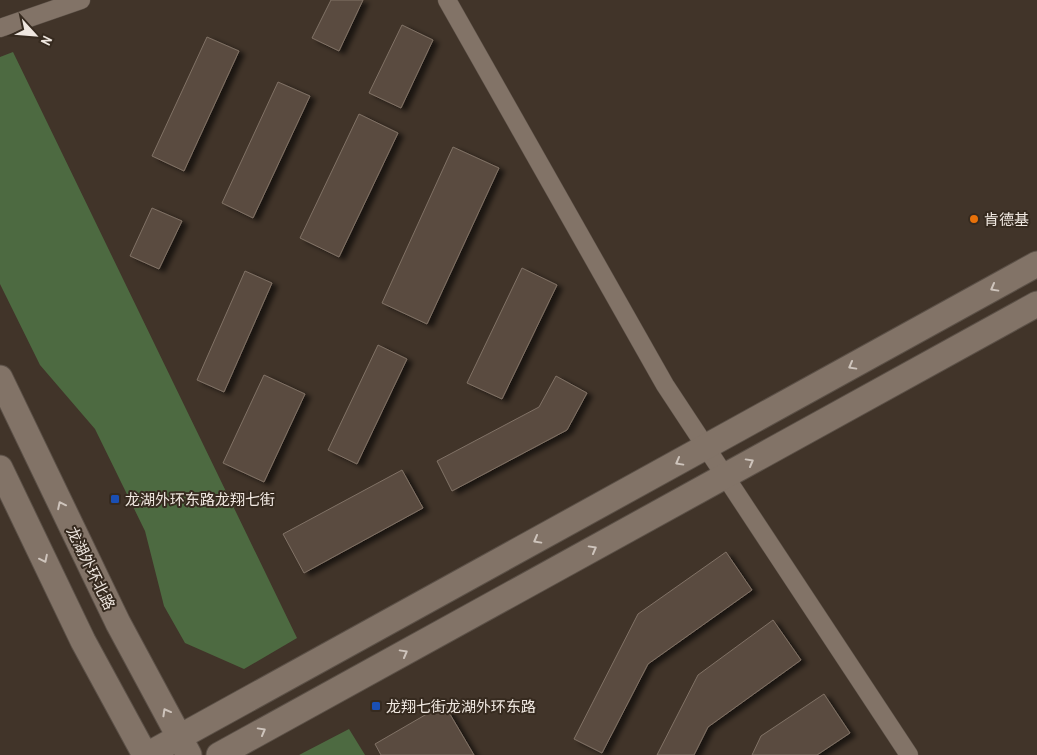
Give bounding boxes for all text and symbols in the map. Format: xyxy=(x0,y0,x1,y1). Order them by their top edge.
north arrow xyxy=(10,10,60,60)
text: N xyxy=(37,33,57,48)
place label: 肯德基 xyxy=(984,209,1029,230)
marker: 肯德基 xyxy=(968,213,980,225)
one-way arrow xyxy=(991,282,1000,292)
one-way arrow xyxy=(848,360,857,370)
one-way arrow xyxy=(675,456,684,466)
one-way arrow xyxy=(745,458,754,468)
place label: 龙湖外环东路龙翔七街 xyxy=(125,489,275,510)
marker: 龙湖外环东路龙翔七街 xyxy=(109,493,121,505)
one-way arrow xyxy=(57,501,67,510)
street label: 龙湖外环北路 xyxy=(62,523,120,613)
one-way arrow xyxy=(533,534,542,544)
one-way arrow xyxy=(587,545,596,555)
one-way arrow xyxy=(38,554,48,563)
one-way arrow xyxy=(399,649,408,659)
place label: 龙翔七街龙湖外环东路 xyxy=(386,696,536,717)
marker: 龙翔七街龙湖外环东路 xyxy=(370,700,382,712)
one-way arrow xyxy=(162,709,172,718)
one-way arrow xyxy=(257,728,266,738)

